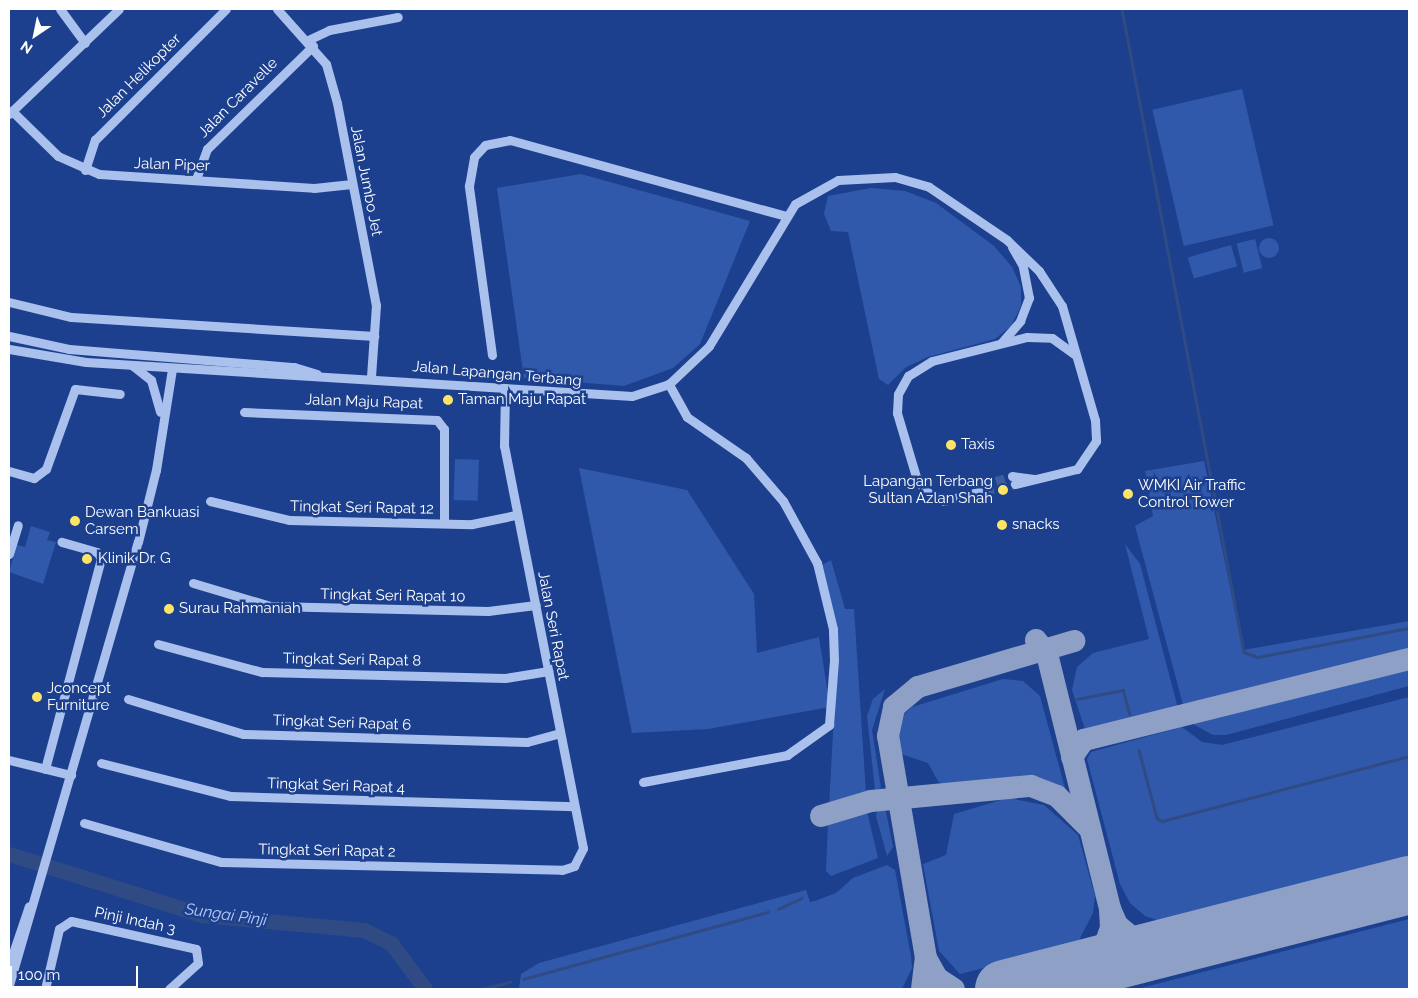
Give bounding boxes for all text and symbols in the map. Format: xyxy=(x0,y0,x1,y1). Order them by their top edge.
north arrow xyxy=(10,10,60,60)
street label: Jalan Helikopter xyxy=(93,30,185,122)
text: N xyxy=(18,38,36,57)
street label: Jalan Caravelle xyxy=(194,54,282,142)
street label: Jalan Jumbo Jet xyxy=(346,124,386,238)
street label: Jalan Piper xyxy=(134,155,210,175)
street label: Jalan Lapangan Terbang xyxy=(411,358,583,390)
street label: Jalan Maju Rapat xyxy=(305,391,423,413)
place label: Taman Maju Rapat xyxy=(458,391,586,409)
marker: Taman Maju Rapat xyxy=(442,394,454,406)
place label: Taxis xyxy=(961,436,995,454)
marker: Taxis xyxy=(945,439,957,451)
place label: Lapangan Terbang Sultan Azlan Shah xyxy=(863,472,993,507)
place label: WMKI Air Traffic Control Tower xyxy=(1138,476,1247,511)
marker: Lapangan Terbang Sultan Azlan Shah xyxy=(997,484,1009,496)
marker: WMKI Air Traffic Control Tower xyxy=(1122,488,1134,500)
street label: Tingkat Seri Rapat 12 xyxy=(290,498,434,518)
place label: Dewan Bankuasi Carsem xyxy=(85,503,200,538)
marker: Dewan Bankuasi Carsem xyxy=(69,515,81,527)
place label: snacks xyxy=(1012,516,1060,534)
marker: snacks xyxy=(996,519,1008,531)
place label: Klinik Dr. G xyxy=(98,550,171,568)
marker: Klinik Dr. G xyxy=(80,552,94,566)
street label: Jalan Seri Rapat xyxy=(534,570,572,682)
street label: Tingkat Seri Rapat 10 xyxy=(320,586,466,606)
place label: Surau Rahmaniah xyxy=(179,600,301,618)
marker: Surau Rahmaniah xyxy=(163,603,175,615)
street label: Tingkat Seri Rapat 8 xyxy=(283,650,421,670)
place label: Jconcept Furniture xyxy=(47,679,111,714)
marker: Jconcept Furniture xyxy=(31,691,43,703)
street label: Tingkat Seri Rapat 6 xyxy=(272,712,412,734)
street label: Tingkat Seri Rapat 4 xyxy=(267,775,405,797)
street label: Tingkat Seri Rapat 2 xyxy=(258,841,396,861)
water label: Sungai Pinji xyxy=(184,900,268,930)
street label: Pinji Indah 3 xyxy=(93,904,177,938)
scale bar xyxy=(12,956,140,988)
text: 100 m xyxy=(18,966,60,984)

